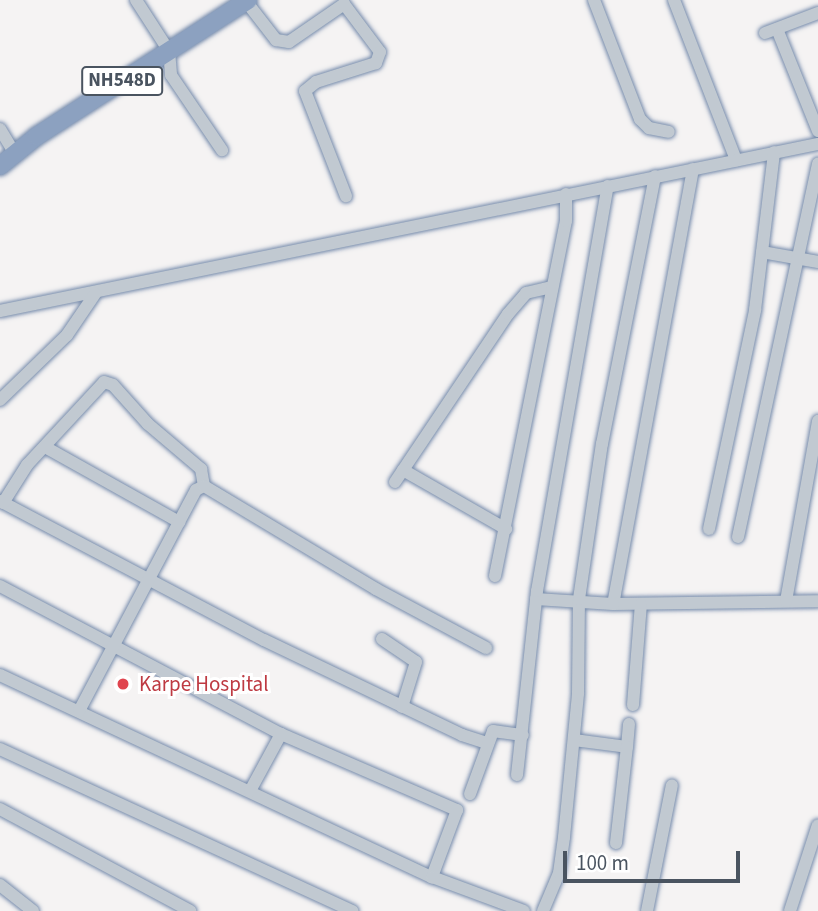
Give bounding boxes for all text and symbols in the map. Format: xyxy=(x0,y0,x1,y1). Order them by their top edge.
road number: NH548D xyxy=(80,66,164,96)
place label: Karpe Hospital xyxy=(139,671,269,697)
marker: Karpe Hospital xyxy=(113,674,133,694)
scale bar xyxy=(566,838,743,882)
text: 100 m xyxy=(576,848,629,878)

